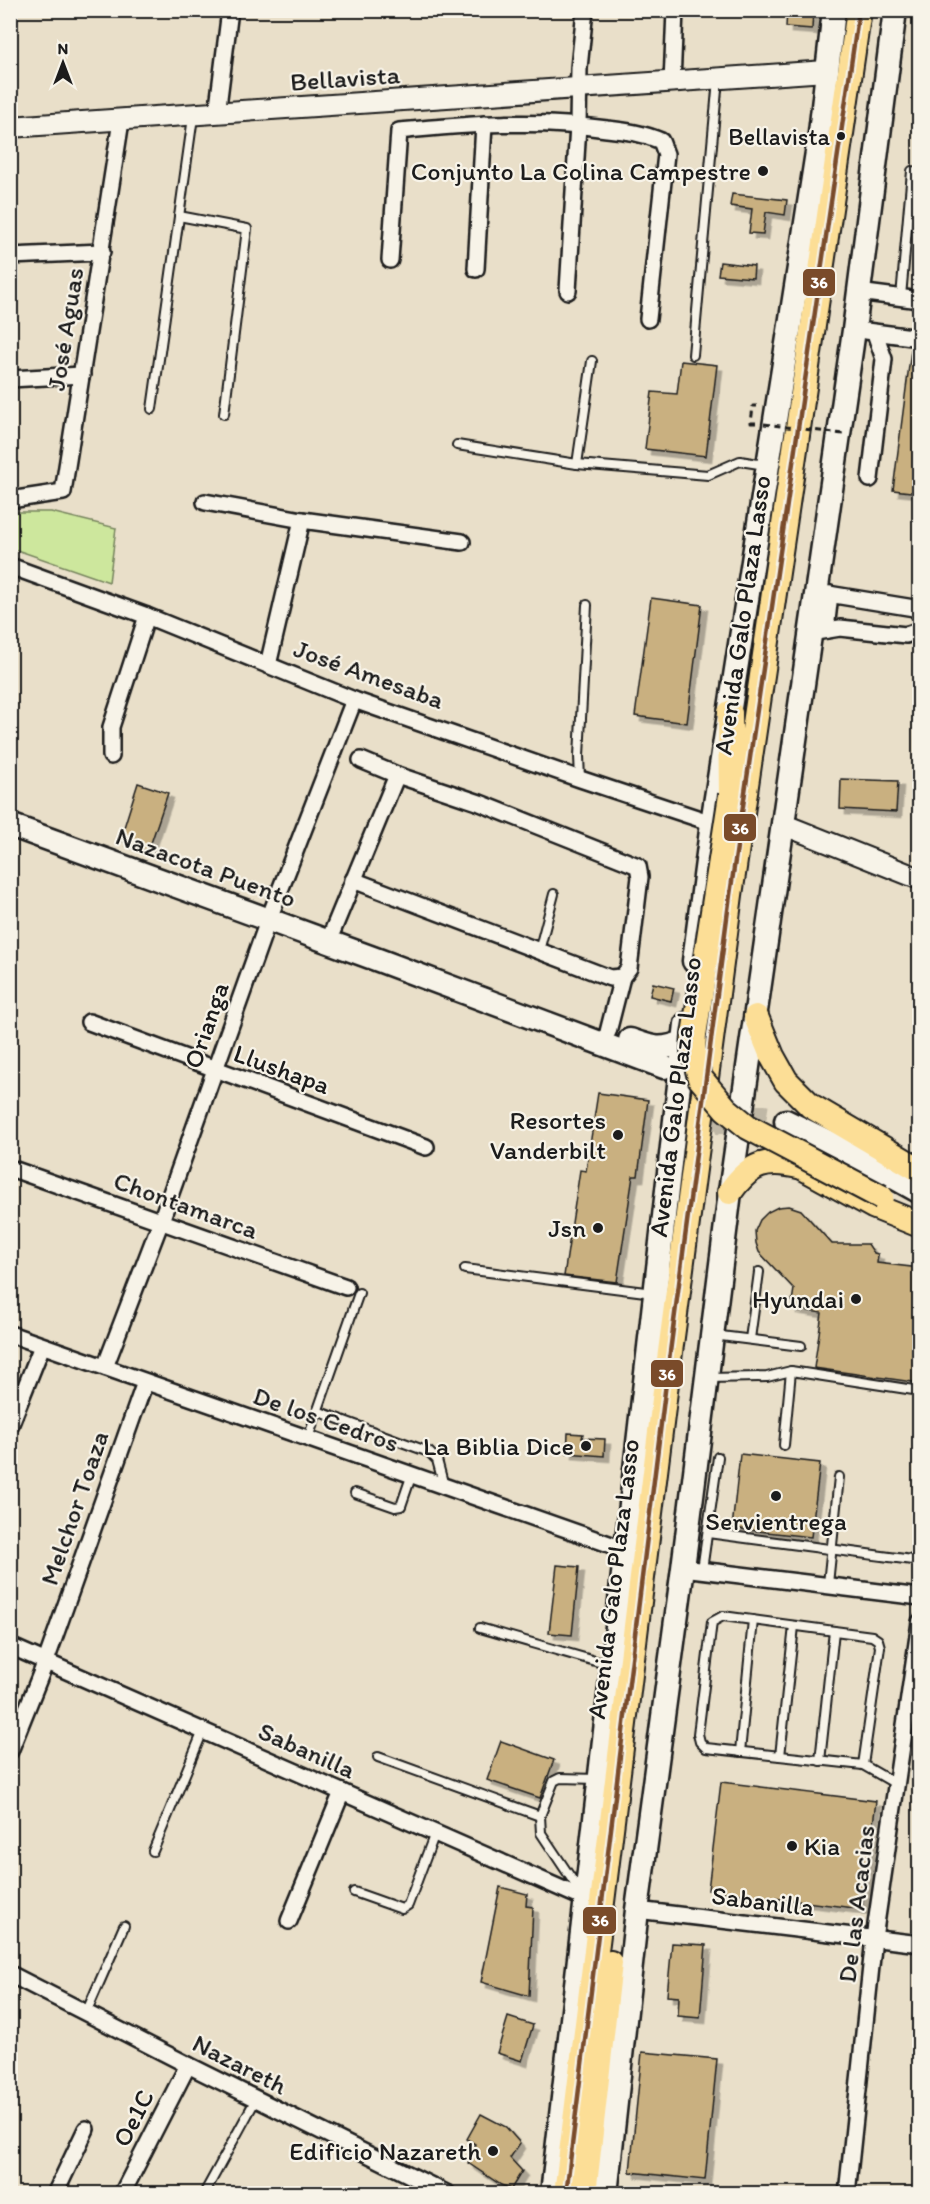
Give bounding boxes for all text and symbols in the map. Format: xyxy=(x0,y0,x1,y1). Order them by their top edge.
north arrow xyxy=(33,33,93,93)
text: N xyxy=(58,39,68,58)
street label: Bellavista xyxy=(289,58,402,98)
place label: Bellavista xyxy=(728,122,830,151)
marker: Bellavista xyxy=(835,130,847,142)
place label: Conjunto La Colina Campestre xyxy=(411,155,751,187)
marker: Conjunto La Colina Campestre xyxy=(756,164,770,178)
street label: José Aguas xyxy=(39,265,91,393)
line badge: 36 xyxy=(802,268,836,297)
text: 36 xyxy=(810,273,828,292)
street label: Avenida Galo Plaza Lasso xyxy=(707,473,777,757)
street label: José Amesaba xyxy=(290,632,449,716)
line badge: 36 xyxy=(723,813,757,842)
text: 36 xyxy=(731,819,749,838)
street label: Nazacota Puento xyxy=(112,820,300,914)
street label: Avenida Galo Plaza Lasso xyxy=(642,955,708,1239)
street label: Orianga xyxy=(176,977,236,1072)
street label: Llushapa xyxy=(229,1037,335,1101)
place label: Resortes Vanderbilt xyxy=(490,1104,606,1166)
marker: Resortes Vanderbilt xyxy=(611,1128,625,1142)
street label: Chontamarca xyxy=(109,1164,263,1246)
place label: Jsn xyxy=(548,1212,586,1244)
marker: Jsn xyxy=(591,1221,605,1235)
place label: Hyundai xyxy=(752,1283,844,1315)
marker: Hyundai xyxy=(849,1292,863,1306)
line badge: 36 xyxy=(650,1359,684,1388)
text: 36 xyxy=(658,1365,676,1384)
street label: De los Cedros xyxy=(249,1379,403,1459)
street label: Melchor Toaza xyxy=(33,1426,115,1589)
place label: La Biblia Dice xyxy=(423,1430,574,1462)
street label: Avenida Galo Plaza Lasso xyxy=(580,1437,646,1721)
marker: La Biblia Dice xyxy=(579,1439,593,1453)
marker: Servientrega xyxy=(769,1489,783,1503)
place label: Servientrega xyxy=(705,1505,847,1537)
street label: Sabanilla xyxy=(253,1714,361,1786)
street label: De las Acacias xyxy=(830,1823,882,1985)
place label: Kia xyxy=(804,1830,840,1862)
marker: Kia xyxy=(785,1839,799,1853)
street label: Sabanilla xyxy=(710,1879,817,1923)
line badge: 36 xyxy=(582,1906,617,1935)
text: 36 xyxy=(591,1911,609,1930)
street label: Nazareth xyxy=(187,2027,293,2101)
street label: Oe1C xyxy=(105,2084,161,2152)
place label: Edificio Nazareth xyxy=(289,2135,481,2167)
marker: Edificio Nazareth xyxy=(486,2144,500,2158)

